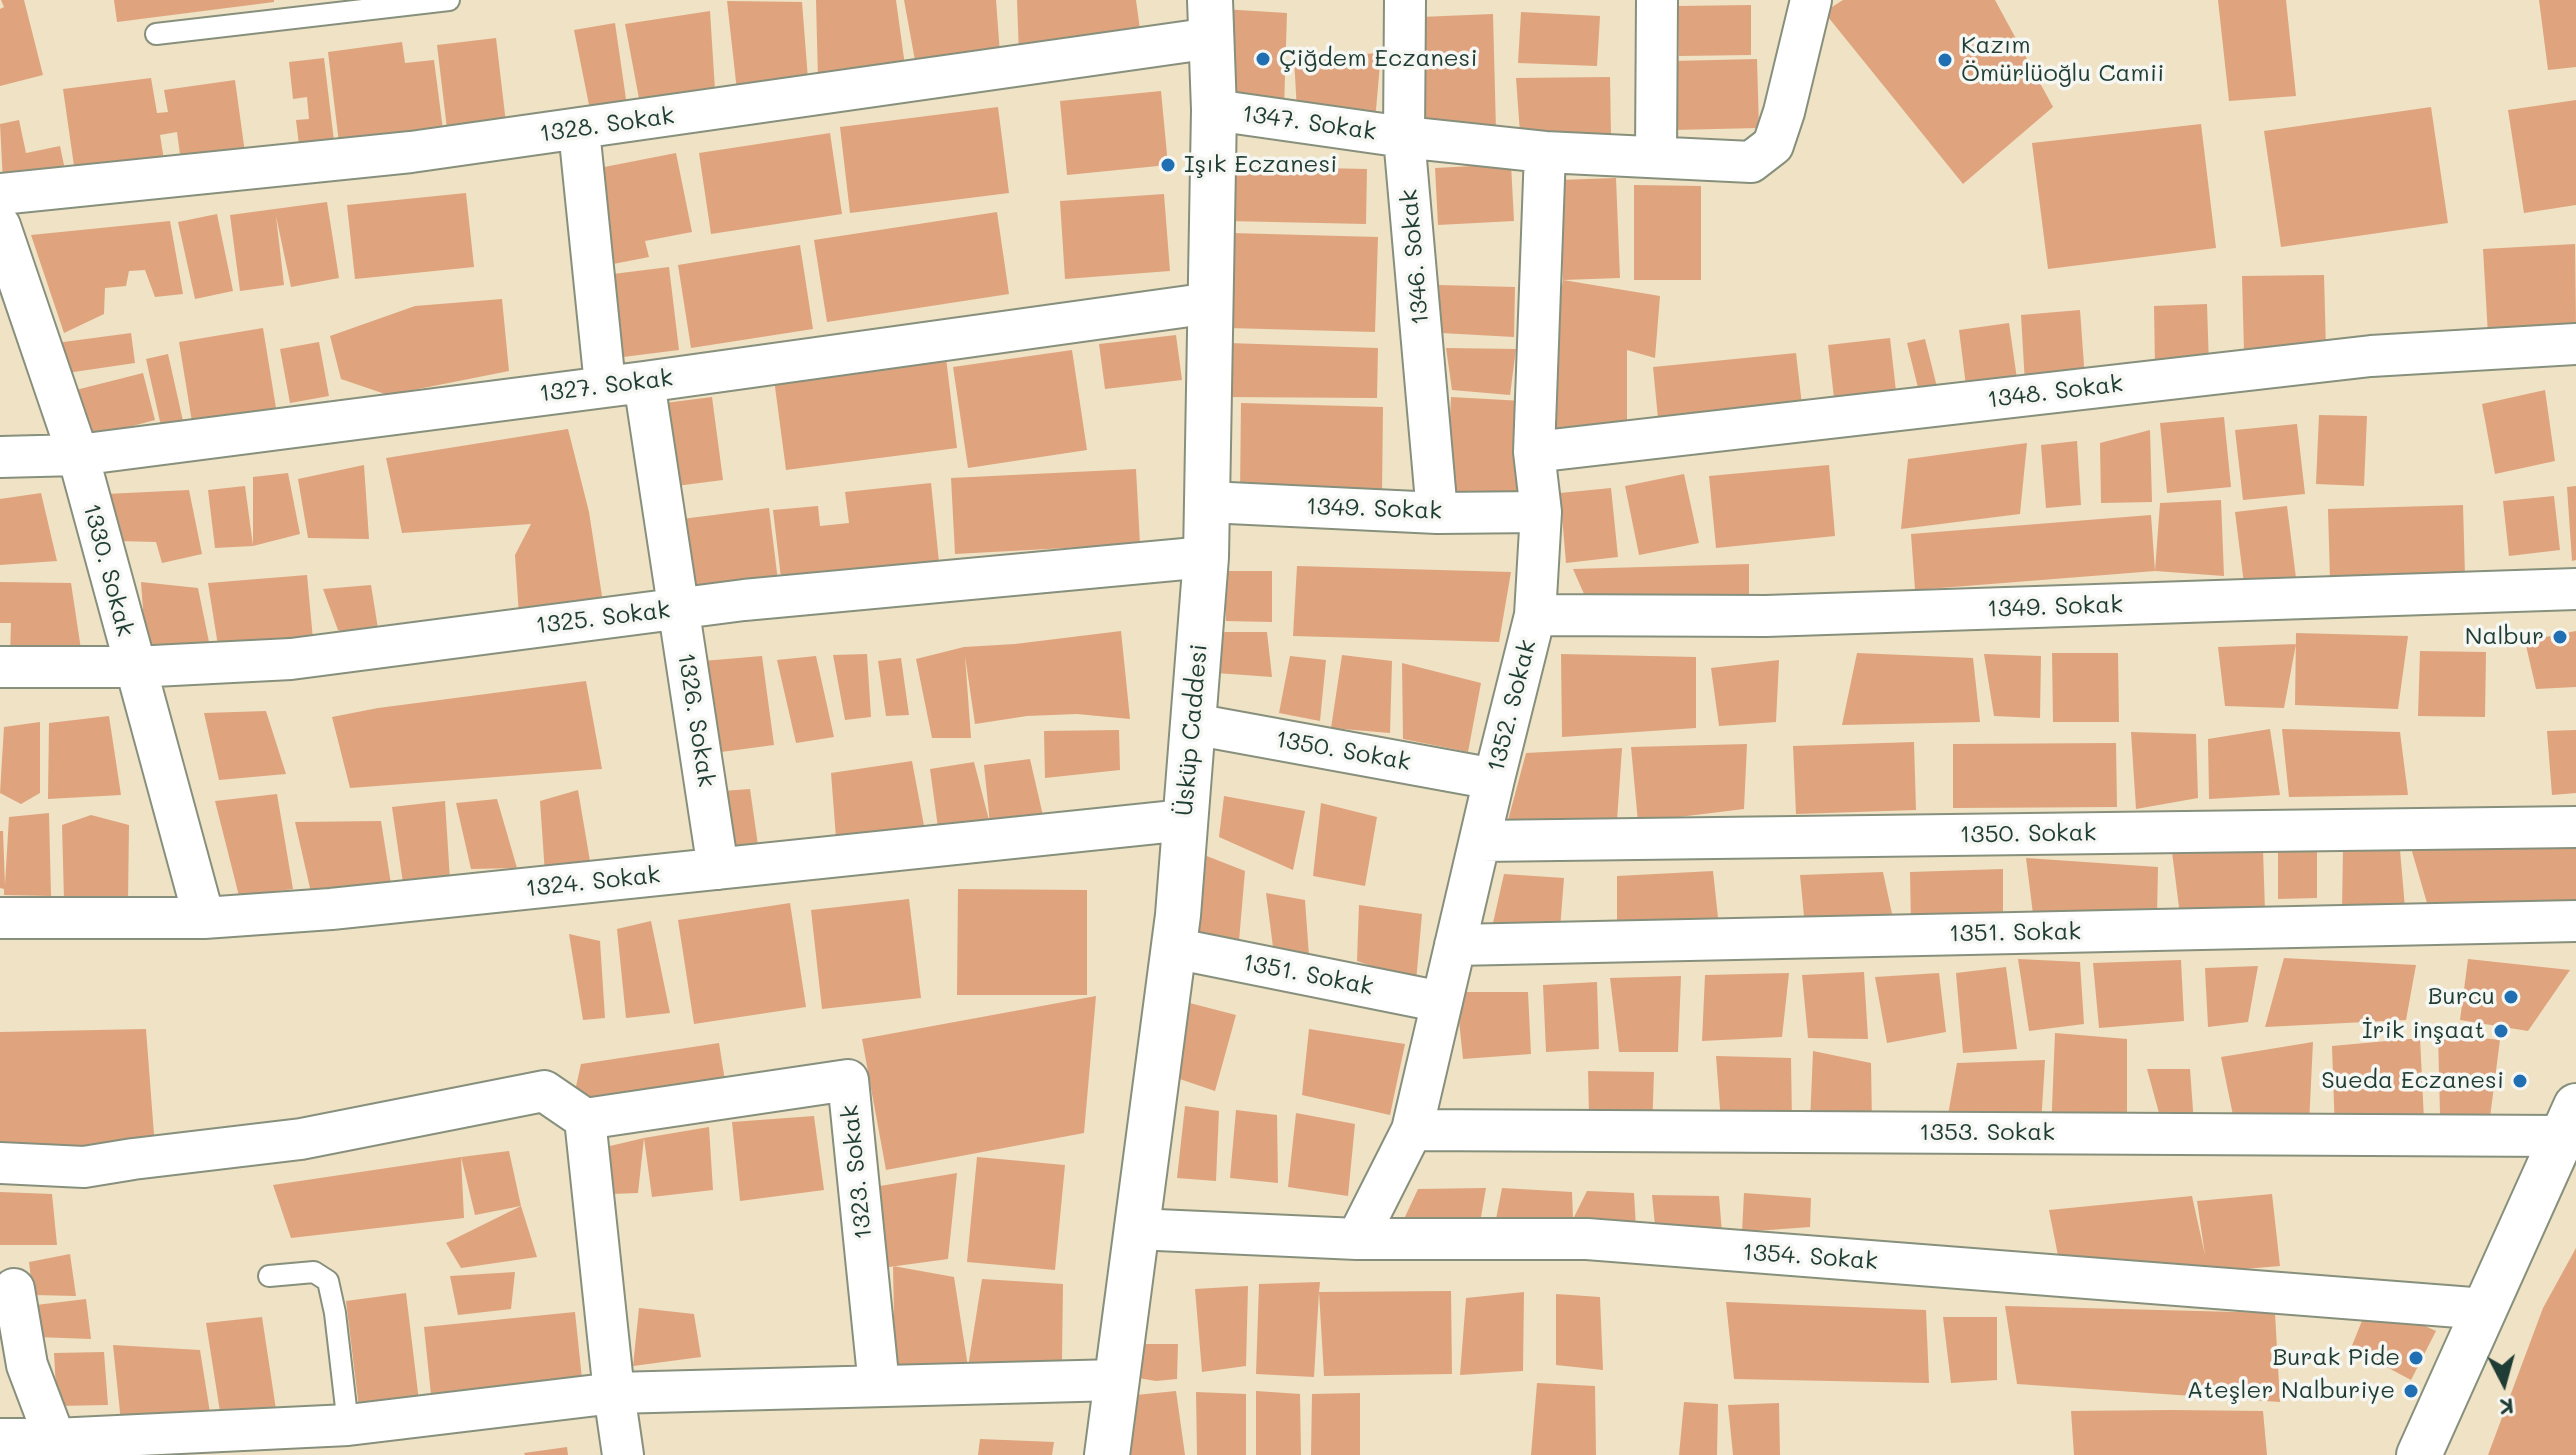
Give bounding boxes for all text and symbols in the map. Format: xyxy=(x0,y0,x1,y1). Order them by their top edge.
place label: Kazım Ömürlüoğlu Camii xyxy=(1961,32,2164,88)
place label: Çiğdem Eczanesi xyxy=(1279,45,1478,73)
marker: Çiğdem Eczanesi xyxy=(1254,50,1272,68)
marker: Kazım Ömürlüoğlu Camii xyxy=(1936,51,1954,69)
street label: 1347. Sokak xyxy=(1240,99,1378,147)
street label: 1328. Sokak xyxy=(538,101,676,149)
place label: Işık Eczanesi xyxy=(1184,151,1337,179)
marker: Işık Eczanesi xyxy=(1159,156,1177,174)
street label: 1346. Sokak xyxy=(1395,188,1435,326)
street label: 1327. Sokak xyxy=(538,364,674,408)
street label: 1348. Sokak xyxy=(1986,369,2124,415)
street label: 1349. Sokak xyxy=(1306,492,1442,526)
street label: 1330. Sokak xyxy=(76,500,140,640)
street label: 1349. Sokak xyxy=(1987,590,2123,624)
street label: 1325. Sokak xyxy=(534,595,672,641)
place label: Nalbur xyxy=(2465,623,2544,651)
marker: Nalbur xyxy=(2551,628,2569,646)
street label: 1352. Sokak xyxy=(1482,637,1542,775)
street label: Üsküp Caddesi xyxy=(1170,643,1214,817)
street label: 1326. Sokak xyxy=(671,651,721,789)
street label: 1350. Sokak xyxy=(1273,725,1413,777)
street label: 1350. Sokak xyxy=(1959,818,2097,850)
street label: 1324. Sokak xyxy=(524,861,662,903)
street label: 1351. Sokak xyxy=(1949,917,2081,949)
street label: 1351. Sokak xyxy=(1240,948,1376,1002)
place label: Burcu xyxy=(2428,983,2495,1011)
marker: Burcu xyxy=(2502,988,2520,1006)
place label: İrik inşaat xyxy=(2362,1017,2485,1045)
marker: İrik inşaat xyxy=(2492,1022,2510,1040)
place label: Sueda Eczanesi xyxy=(2321,1067,2504,1095)
marker: Sueda Eczanesi xyxy=(2511,1072,2529,1090)
street label: 1323. Sokak xyxy=(836,1103,878,1241)
street label: 1353. Sokak xyxy=(1919,1119,2055,1147)
street label: 1354. Sokak xyxy=(1741,1238,1879,1276)
north arrow xyxy=(2464,1343,2544,1423)
place label: Burak Pide xyxy=(2272,1344,2400,1372)
marker: Burak Pide xyxy=(2407,1349,2425,1367)
place label: Ateşler Nalburiye xyxy=(2187,1377,2395,1405)
marker: Ateşler Nalburiye xyxy=(2402,1382,2420,1400)
text: K xyxy=(2498,1392,2515,1423)

